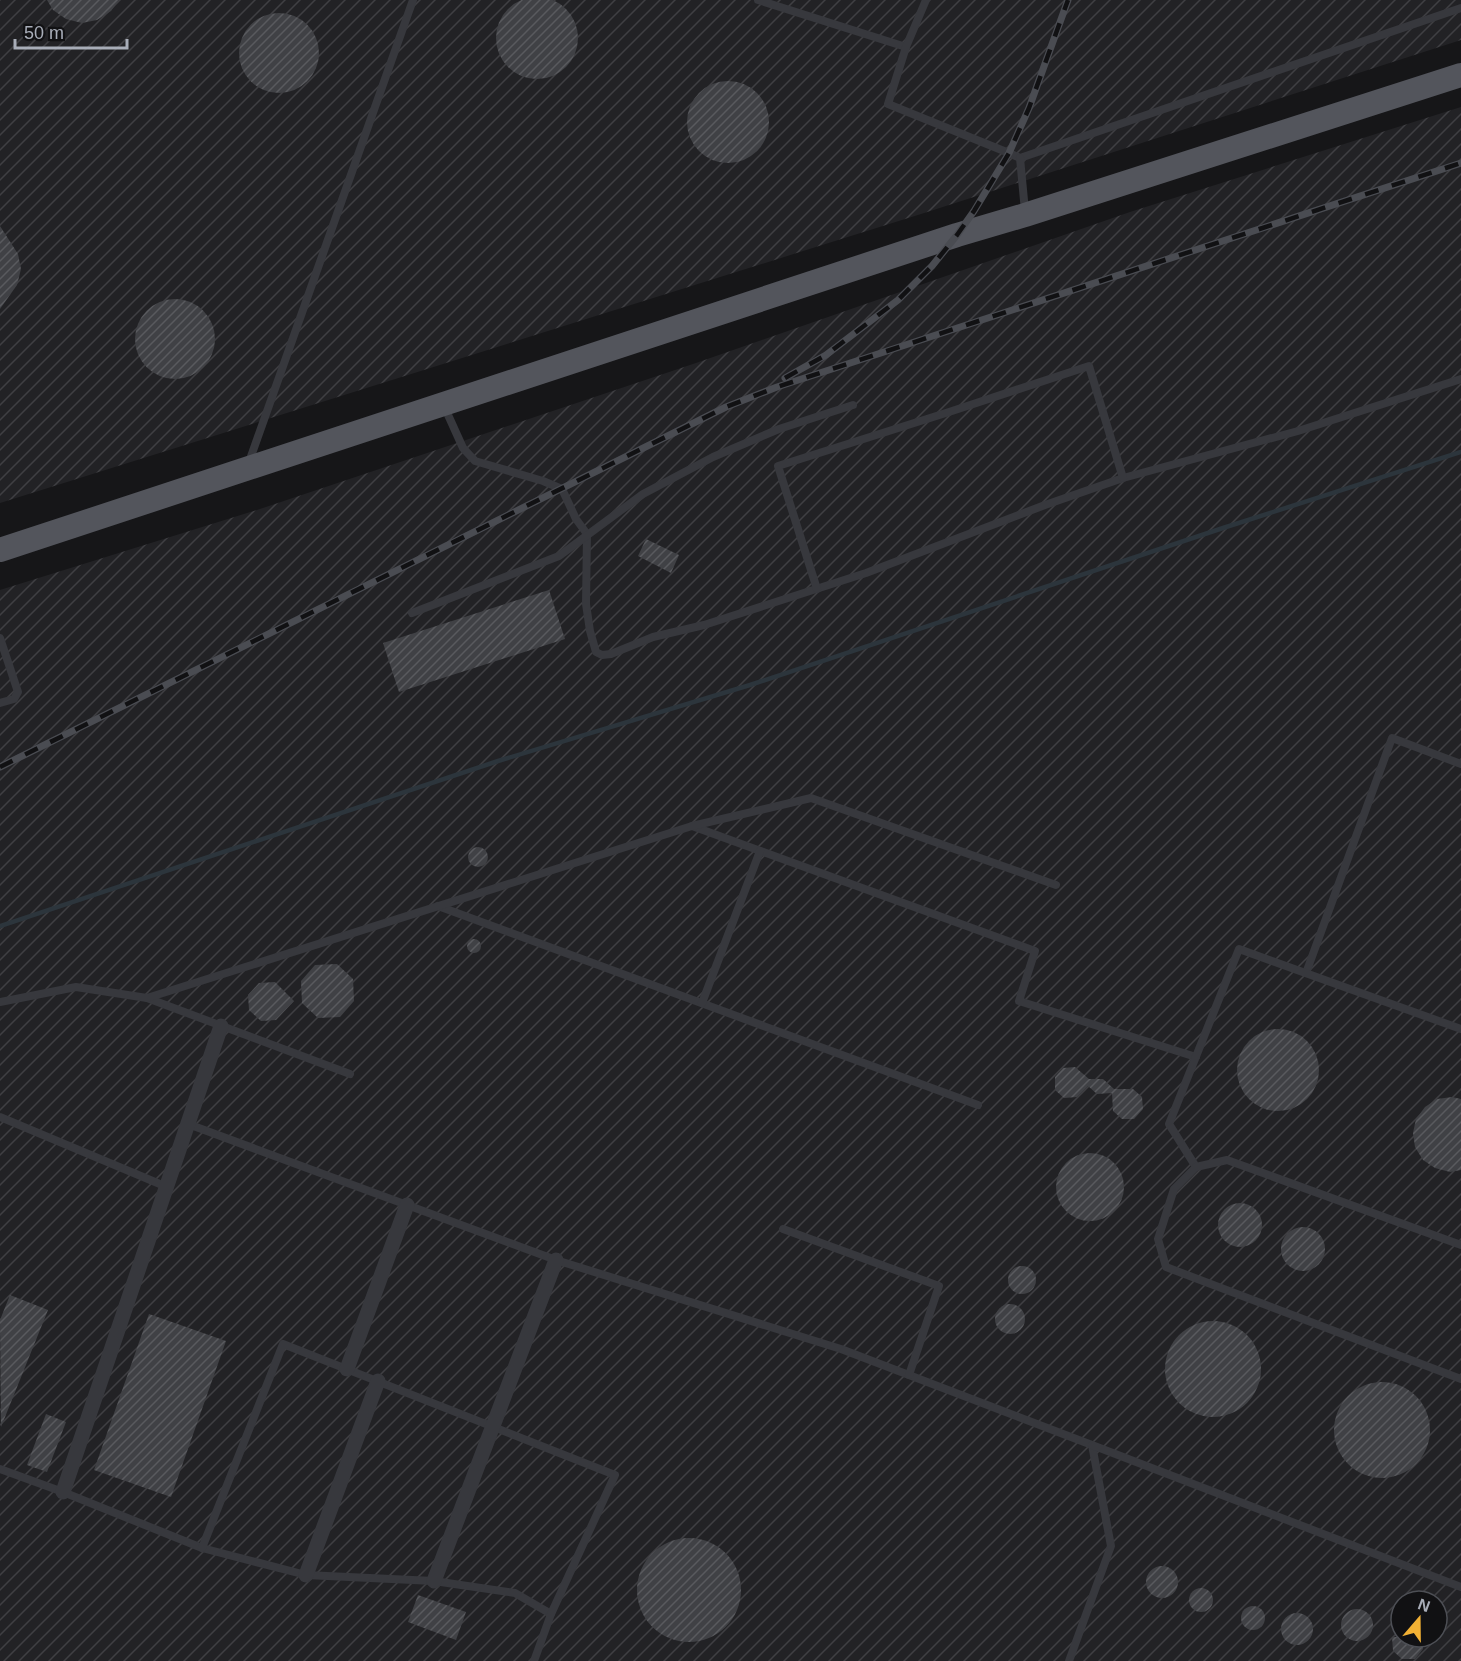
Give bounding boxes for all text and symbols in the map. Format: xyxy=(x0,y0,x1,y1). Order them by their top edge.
scale bar xyxy=(15,12,128,50)
text: 50 m xyxy=(24,23,64,43)
north arrow xyxy=(1389,1589,1449,1649)
text: N xyxy=(1416,1595,1432,1615)

